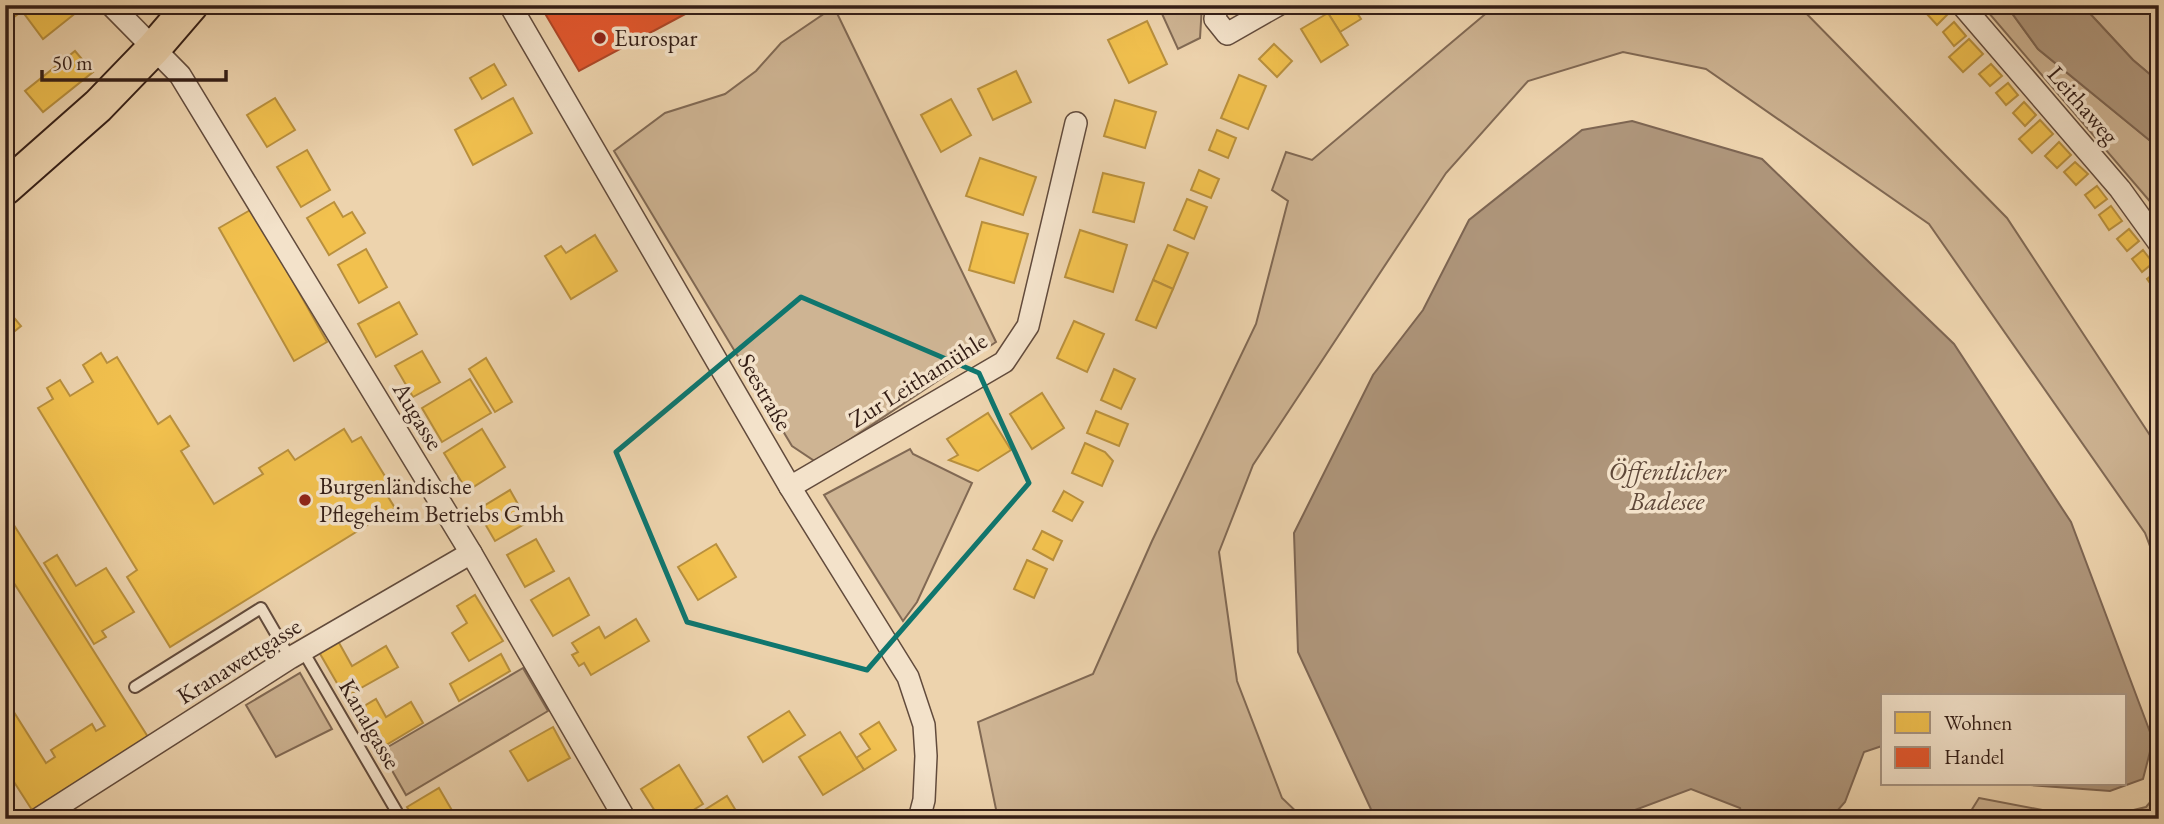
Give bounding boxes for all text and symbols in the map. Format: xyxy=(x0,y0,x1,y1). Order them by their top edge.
place label: Eurospar xyxy=(614,22,697,53)
marker: Eurospar xyxy=(592,30,608,46)
scale bar xyxy=(42,38,226,82)
text: 50 m xyxy=(52,49,93,76)
street label: Leithaweg xyxy=(2041,59,2126,151)
street label: Zur Leithamühle xyxy=(843,325,993,434)
street label: Seestraße xyxy=(731,348,800,436)
street label: Augasse xyxy=(386,375,451,456)
water label: Öffentlicher Badesee xyxy=(1608,454,1727,518)
place label: Burgenländische Pflegeheim Betriebs Gmbh xyxy=(319,470,564,529)
marker: Burgenländische Pflegeheim Betriebs Gmbh xyxy=(297,492,313,508)
street label: Kranawettgasse xyxy=(171,610,307,711)
street label: Kanalgasse xyxy=(332,673,409,774)
legend xyxy=(1881,694,2126,786)
text: Wohnen xyxy=(1944,709,2012,736)
text: Handel xyxy=(1944,743,2004,770)

